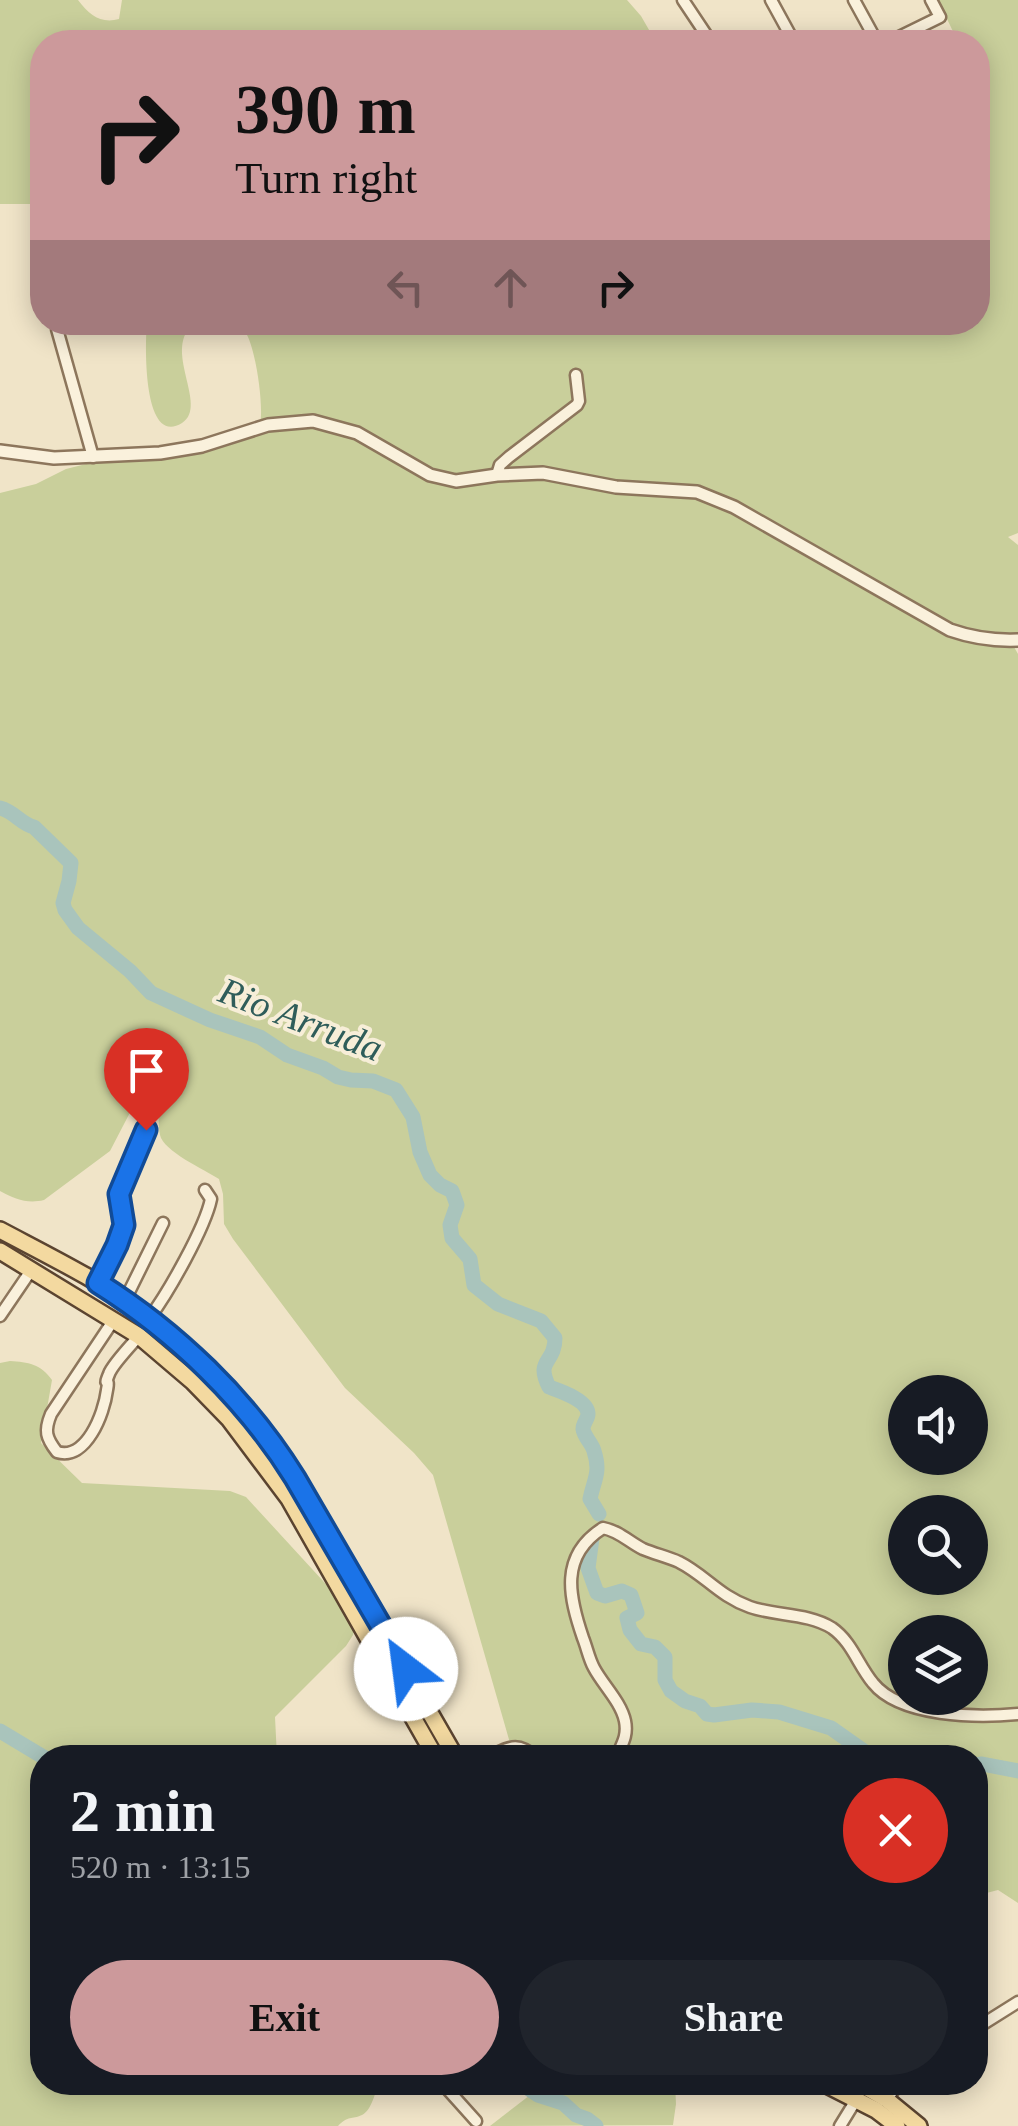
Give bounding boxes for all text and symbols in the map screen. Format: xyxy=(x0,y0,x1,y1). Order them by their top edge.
icon: right xyxy=(70,70,200,200)
text: 390 m xyxy=(235,71,416,148)
text: Turn right xyxy=(235,153,417,203)
icon: left xyxy=(378,260,433,315)
icon: ahead xyxy=(483,260,538,315)
icon: right xyxy=(588,260,643,315)
water label: Rio Arruda xyxy=(213,968,389,1069)
pin xyxy=(104,1028,189,1131)
icon: arrive xyxy=(119,1043,174,1098)
map controls xyxy=(888,1375,988,1715)
button: sound xyxy=(888,1375,988,1475)
button: search xyxy=(888,1495,988,1595)
button: layers xyxy=(888,1615,988,1715)
position arrow xyxy=(354,1617,458,1721)
text: 2 min xyxy=(70,1778,215,1844)
button: close xyxy=(843,1778,948,1883)
text: 520 m · 13:15 xyxy=(70,1849,250,1885)
button: Exit xyxy=(70,1960,499,2075)
button: Share xyxy=(519,1960,948,2075)

